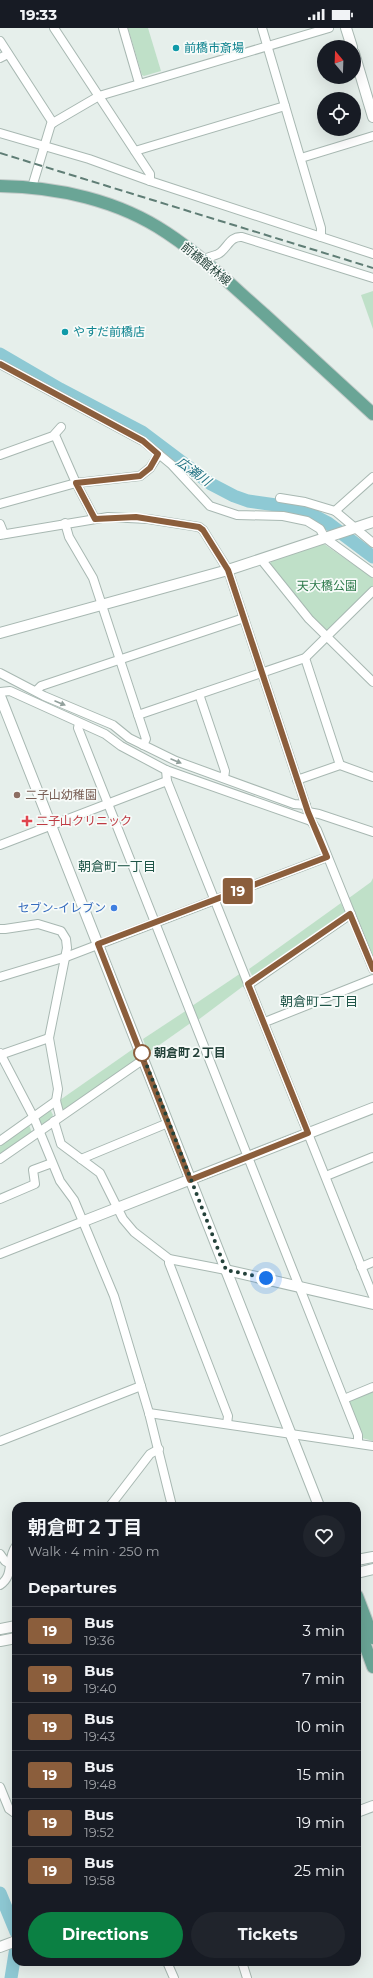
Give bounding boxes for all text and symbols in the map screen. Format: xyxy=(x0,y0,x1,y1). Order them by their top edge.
text: 19:33 xyxy=(20,5,57,24)
place label: 前橋市斎場 xyxy=(184,40,244,55)
north arrow xyxy=(317,40,361,84)
map controls xyxy=(317,40,361,136)
marker: 前橋市斎場 xyxy=(171,43,181,53)
button: locate xyxy=(317,92,361,136)
street label: 前橋館林線 xyxy=(178,239,234,288)
place label: やすだ前橋店 xyxy=(73,324,145,339)
marker: やすだ前橋店 xyxy=(60,327,70,337)
water label: 広瀬川 xyxy=(174,453,216,490)
park label: 天大橋公園 xyxy=(297,578,357,593)
one-way arrow xyxy=(55,700,67,706)
one-way arrow xyxy=(170,758,181,764)
place label: 二子山幼稚園 xyxy=(25,787,97,802)
marker: 二子山幼稚園 xyxy=(12,790,22,800)
place label: 二子山クリニック xyxy=(36,813,132,828)
marker: 二子山クリニック xyxy=(21,815,33,827)
district label: 朝倉町一丁目 xyxy=(78,858,156,874)
line badge: 19 xyxy=(220,878,256,904)
text: 19 xyxy=(231,882,245,900)
place label: セブン-イレブン xyxy=(17,900,106,915)
marker: セブン-イレブン xyxy=(109,903,119,913)
district label: 朝倉町二丁目 xyxy=(280,993,358,1009)
marker: 朝倉町２丁目 xyxy=(133,1044,151,1062)
place label: 朝倉町２丁目 xyxy=(154,1045,226,1060)
your location xyxy=(256,1268,276,1288)
button: heart xyxy=(303,1515,345,1557)
text: 朝倉町２丁目 xyxy=(28,1516,142,1539)
text: Walk · 4 min · 250 m xyxy=(28,1543,159,1559)
text: Departures xyxy=(28,1578,117,1597)
text: Bus xyxy=(84,1613,114,1632)
text: 3 min xyxy=(303,1621,345,1640)
text: 19 xyxy=(43,1622,57,1640)
text: 19:36 xyxy=(84,1632,115,1648)
text: Bus xyxy=(84,1661,114,1680)
text: 7 min xyxy=(302,1669,345,1688)
text: 19 xyxy=(43,1670,57,1688)
text: 19:40 xyxy=(84,1680,117,1696)
text: Bus xyxy=(84,1709,114,1728)
text: 10 min xyxy=(296,1717,345,1736)
text: 19 xyxy=(43,1718,57,1736)
text: 19:43 xyxy=(84,1728,115,1744)
text: Bus xyxy=(84,1757,114,1776)
text: 15 min xyxy=(297,1765,345,1784)
text: 19 xyxy=(43,1766,57,1784)
text: 19:48 xyxy=(84,1776,116,1792)
text: Bus xyxy=(84,1805,114,1824)
text: 19 min xyxy=(296,1813,345,1832)
text: 19 xyxy=(43,1814,57,1832)
text: 19:52 xyxy=(84,1824,114,1840)
text: Bus xyxy=(84,1853,114,1872)
text: 25 min xyxy=(294,1861,345,1880)
text: 19 xyxy=(43,1862,57,1880)
text: 19:58 xyxy=(84,1872,115,1888)
button: Directions xyxy=(28,1912,183,1958)
button: Tickets xyxy=(191,1912,345,1958)

